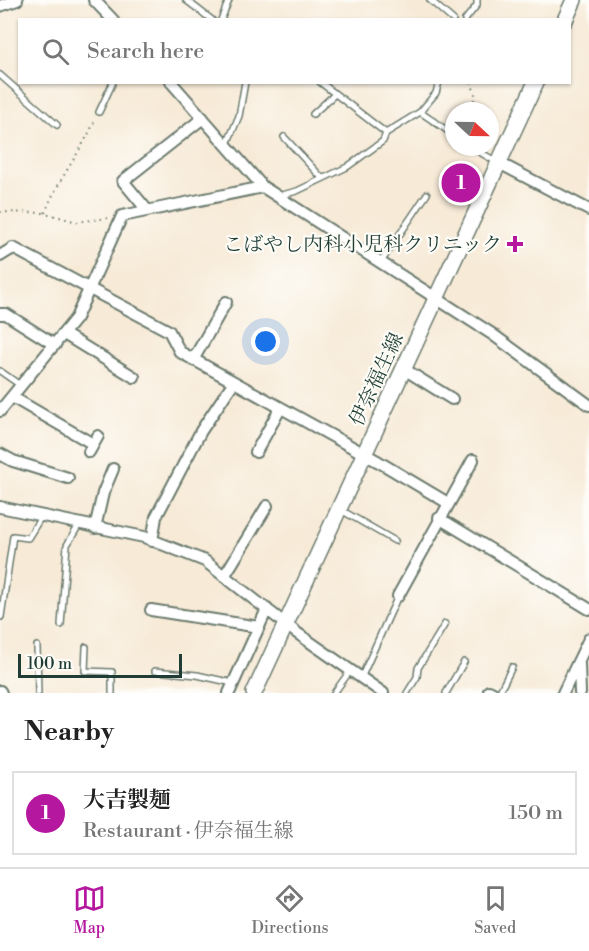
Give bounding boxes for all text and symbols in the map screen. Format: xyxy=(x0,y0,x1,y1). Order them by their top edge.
search box xyxy=(18,18,571,84)
icon: search xyxy=(39,35,72,68)
text: Search here xyxy=(87,38,204,65)
north arrow xyxy=(445,102,499,156)
pin: 1 xyxy=(442,160,480,206)
place label: こばやし内科小児科クリニック xyxy=(223,233,502,258)
marker: こばやし内科小児科クリニック xyxy=(506,235,524,253)
your location xyxy=(251,327,280,356)
street label: 伊奈福生線 xyxy=(345,329,410,430)
scale bar xyxy=(18,651,182,678)
text: 100 m xyxy=(27,654,72,674)
text: Nearby xyxy=(24,716,114,748)
text: 大吉製麺 xyxy=(83,787,171,814)
text: 1 xyxy=(41,801,50,826)
text: 150 m xyxy=(508,801,563,826)
text: Restaurant · 伊奈福生線 xyxy=(83,819,294,844)
tab: Map xyxy=(73,882,106,938)
tab: Directions xyxy=(251,882,329,938)
tab: Saved xyxy=(474,882,516,938)

